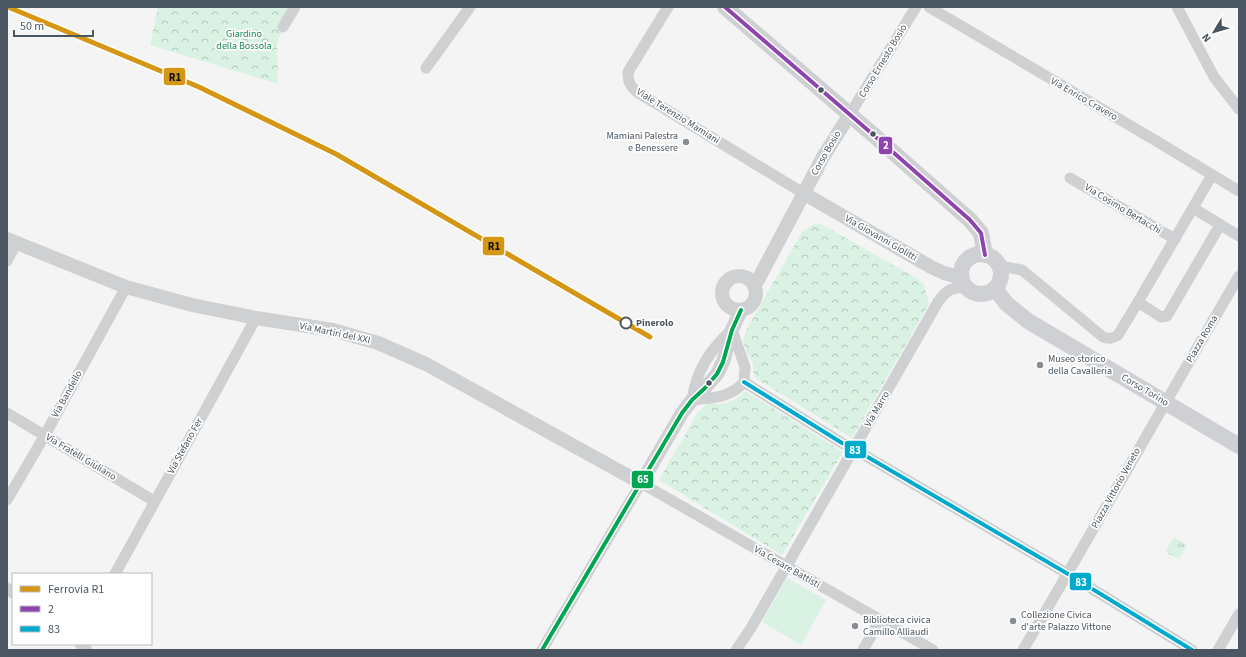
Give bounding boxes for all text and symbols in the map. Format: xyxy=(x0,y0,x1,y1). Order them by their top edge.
scale bar xyxy=(14,12,93,38)
north arrow xyxy=(1194,12,1234,52)
text: 50 m xyxy=(20,18,44,35)
street label: Corso Ernesto Bosio xyxy=(856,22,910,100)
park label: Giardino della Bossola xyxy=(216,27,272,53)
text: N xyxy=(1198,30,1215,45)
line badge: R1 xyxy=(163,67,186,86)
text: R1 xyxy=(169,70,181,85)
street label: Via Enrico Cravero xyxy=(1048,74,1120,124)
street label: Viale Terenzio Mamiani xyxy=(634,85,722,147)
unlabelled marker xyxy=(816,85,826,95)
street label: Corso Bosio xyxy=(808,128,844,178)
place label: Mamiani Palestra e Benessere xyxy=(607,129,678,155)
unlabelled marker xyxy=(868,129,878,139)
line badge: 2 xyxy=(878,136,893,155)
marker: Mamiani Palestra e Benessere xyxy=(681,137,691,147)
text: 2 xyxy=(883,138,889,153)
street label: Via Cosimo Bertacchi xyxy=(1082,180,1164,238)
street label: Via Giovanni Giolitti xyxy=(842,212,920,264)
line badge: R1 xyxy=(482,236,505,256)
text: R1 xyxy=(488,239,500,254)
street label: Piazza Roma xyxy=(1183,313,1221,365)
marker: Pinerolo xyxy=(619,316,633,330)
place label: Pinerolo xyxy=(636,316,674,330)
street label: Via Martiri del XXI xyxy=(298,319,372,347)
place label: Museo storico della Cavalleria xyxy=(1048,352,1112,378)
marker: Museo storico della Cavalleria xyxy=(1035,360,1045,370)
street label: Via Bandello xyxy=(48,368,86,420)
street label: Corso Torino xyxy=(1119,370,1171,410)
unlabelled marker xyxy=(704,378,714,388)
street label: Via Marro xyxy=(861,389,893,429)
street label: Via Stefano Fer xyxy=(164,415,206,476)
street label: Via Fratelli Giuliano xyxy=(43,430,119,484)
line badge: 83 xyxy=(844,440,867,459)
text: 83 xyxy=(849,443,861,458)
street label: Piazza Vittorio Veneto xyxy=(1088,445,1144,531)
line badge: 65 xyxy=(631,470,654,489)
text: 65 xyxy=(637,472,649,487)
street label: Via Cesare Battisti xyxy=(751,542,823,592)
line badge: 83 xyxy=(1069,572,1092,591)
legend xyxy=(12,573,152,645)
text: 83 xyxy=(1075,575,1087,590)
text: Ferrovia R1 xyxy=(48,581,104,598)
text: 2 xyxy=(48,601,54,618)
place label: Collezione Civica d'arte Palazzo Vittone xyxy=(1021,608,1111,634)
place label: Biblioteca civica Camillo Alliaudi xyxy=(863,613,930,639)
marker: Collezione Civica d'arte Palazzo Vittone xyxy=(1008,616,1018,626)
text: 83 xyxy=(48,621,60,638)
marker: Biblioteca civica Camillo Alliaudi xyxy=(850,621,860,631)

